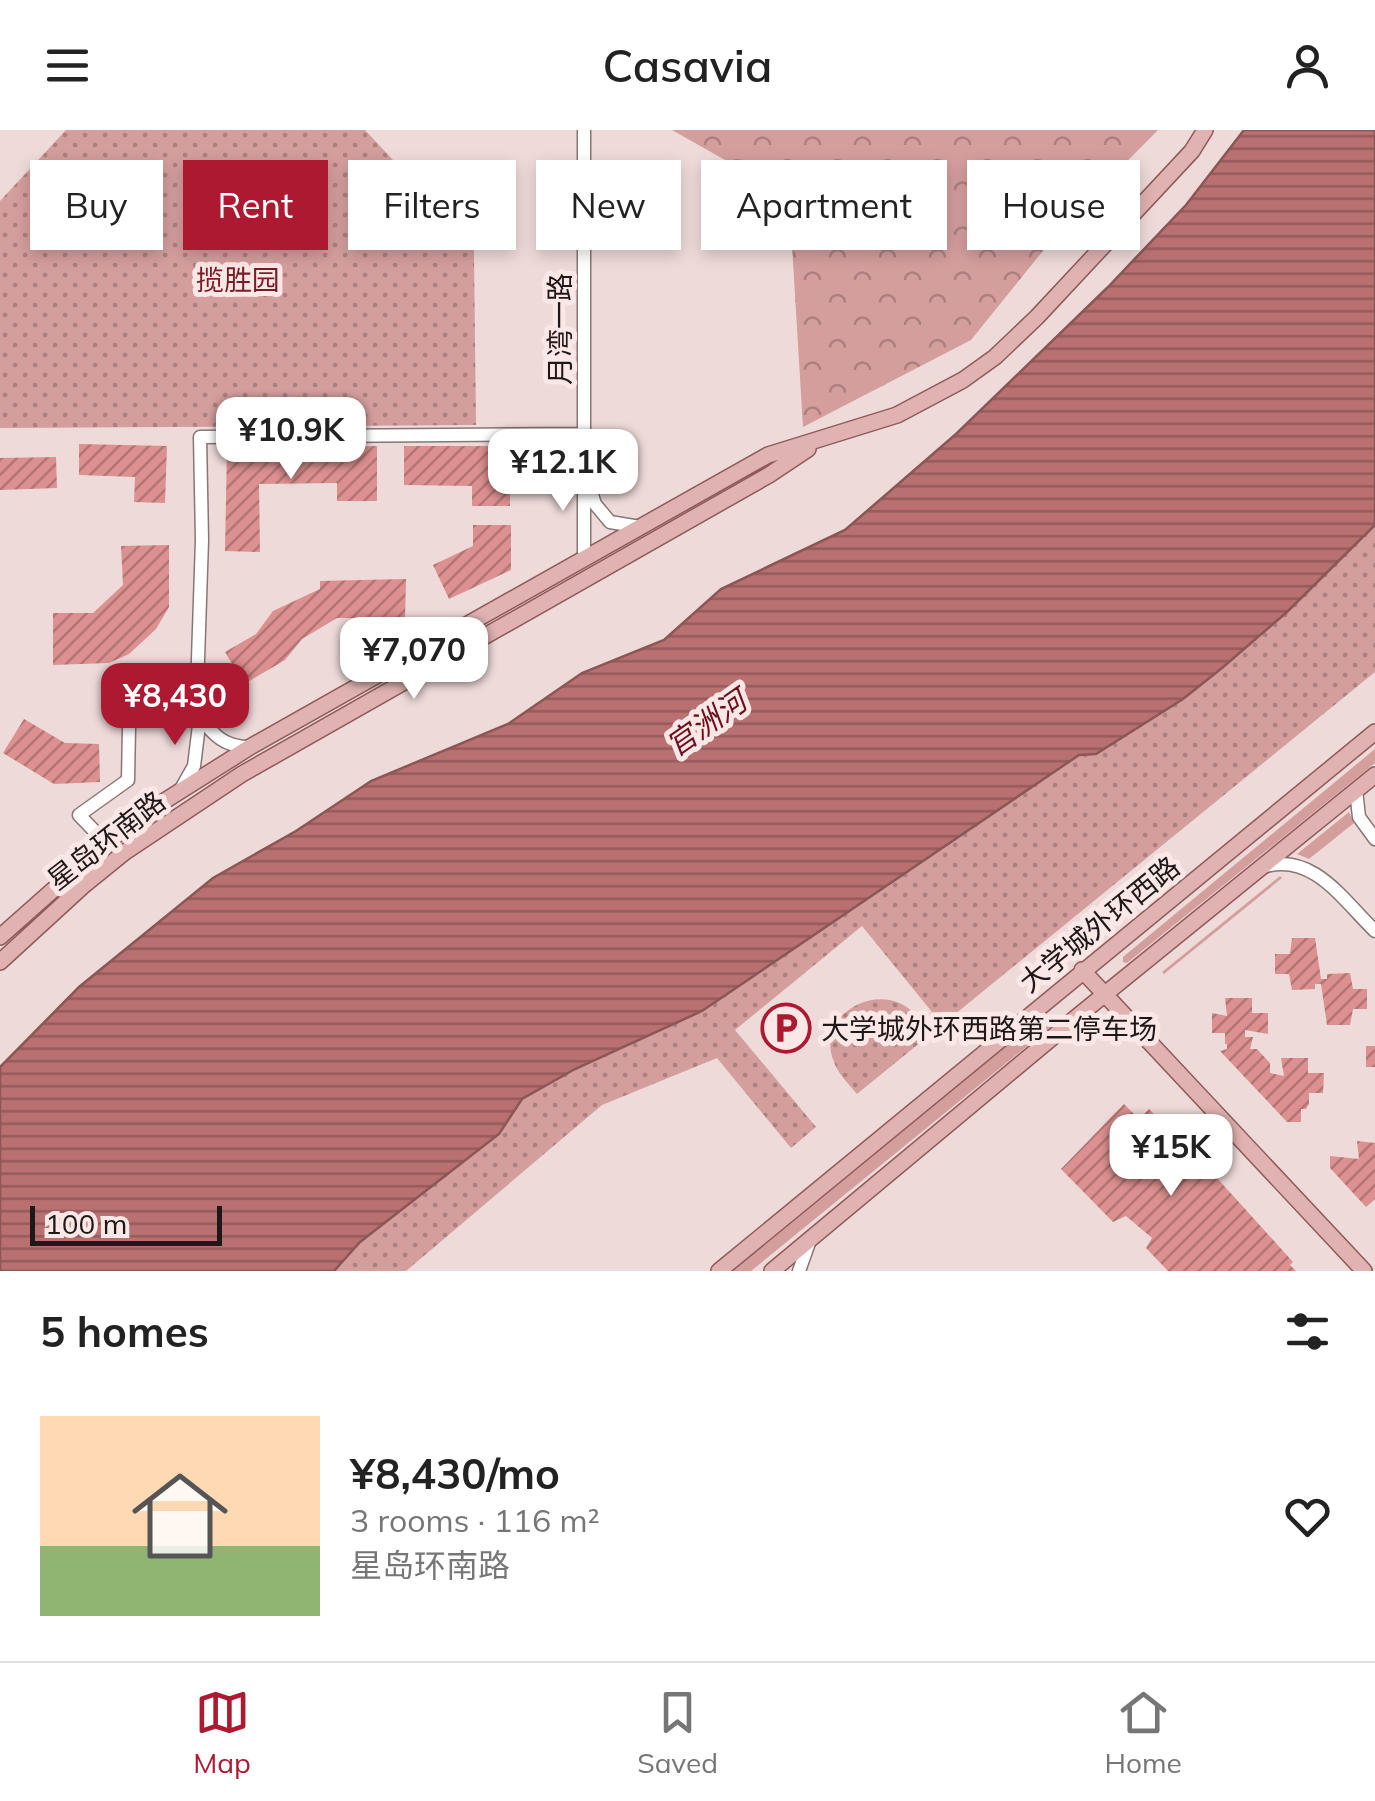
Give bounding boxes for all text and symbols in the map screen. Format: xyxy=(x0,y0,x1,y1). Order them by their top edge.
text: Casavia xyxy=(603,37,772,93)
icon: menu xyxy=(40,38,95,93)
icon: person xyxy=(1280,38,1335,93)
chip: Buy xyxy=(30,160,163,250)
chip: Rent xyxy=(183,160,328,250)
chip: Filters xyxy=(348,160,516,250)
chip: New xyxy=(536,160,681,250)
chip: Apartment xyxy=(701,160,947,250)
chip: House xyxy=(967,160,1140,250)
park label: 揽胜园 xyxy=(196,262,280,297)
street label: 月湾一路 xyxy=(542,273,577,385)
pin: ¥10.9K xyxy=(210,397,372,482)
text: ¥10.9K xyxy=(238,409,344,449)
pin: ¥12.1K xyxy=(482,429,644,514)
text: ¥12.1K xyxy=(510,441,616,481)
pin: ¥7,070 xyxy=(333,617,495,702)
text: ¥7,070 xyxy=(362,629,466,669)
pin: ¥8,430 xyxy=(94,663,256,748)
text: ¥8,430 xyxy=(123,675,227,715)
water label: 官洲河 xyxy=(658,679,758,764)
street label: 星岛环南路 xyxy=(40,783,172,897)
street label: 大学城外环西路 xyxy=(1012,849,1186,999)
parking icon: 大学城外环西路第二停车场 xyxy=(760,1002,812,1054)
place label: 大学城外环西路第二停车场 xyxy=(821,1011,1157,1046)
pin: ¥15K xyxy=(1112,1114,1230,1199)
text: ¥15K xyxy=(1132,1126,1210,1166)
scale bar xyxy=(30,1201,222,1246)
text: 100 m xyxy=(45,1206,127,1241)
icon: filters xyxy=(1280,1304,1335,1359)
text: 5 homes xyxy=(40,1305,209,1358)
text: ¥8,430/mo xyxy=(350,1447,560,1500)
icon: home xyxy=(120,1456,240,1576)
icon: heart xyxy=(1280,1489,1335,1544)
text: 3 rooms · 116 m² xyxy=(350,1500,600,1540)
text: 星岛环南路 xyxy=(350,1545,510,1585)
tab: Map xyxy=(193,1685,251,1780)
tab: Saved xyxy=(637,1685,718,1780)
tab: Home xyxy=(1104,1685,1182,1780)

